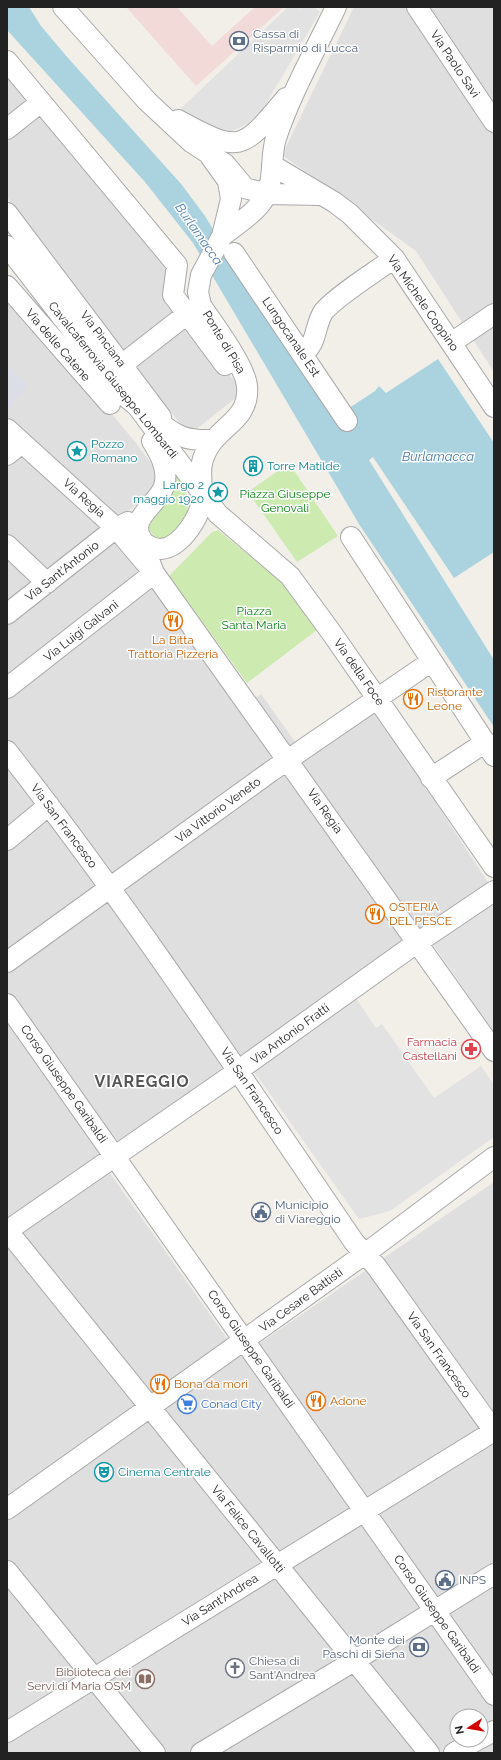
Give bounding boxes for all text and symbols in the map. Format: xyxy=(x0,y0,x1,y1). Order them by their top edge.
place label: Cassa di Risparmio di Lucca xyxy=(253,27,358,55)
street label: Via Paolo Savi xyxy=(428,28,482,100)
bank icon: Cassa di Risparmio di Lucca xyxy=(228,30,250,52)
water label: Burlamacca xyxy=(172,200,226,268)
street label: Via Michele Coppino xyxy=(384,252,462,354)
street label: Lungocanale Est xyxy=(259,295,323,379)
street label: Cavalcaferrovia Giuseppe Lombardi xyxy=(45,299,181,461)
street label: Via delle Catene xyxy=(23,306,93,384)
street label: Via Pinciana xyxy=(77,308,129,370)
street label: Ponte di Pisa xyxy=(200,308,248,376)
place label: Pozzo Romano xyxy=(91,437,137,465)
place icon: Pozzo Romano xyxy=(66,440,88,462)
water label: Burlamacca xyxy=(402,449,474,464)
building icon: Torre Matilde xyxy=(242,455,264,477)
place label: Torre Matilde xyxy=(267,459,340,473)
street label: Via Regia xyxy=(60,476,108,520)
place label: Largo 2 maggio 1920 xyxy=(133,478,204,506)
place icon: Largo 2 maggio 1920 xyxy=(207,481,229,503)
park label: Piazza Giuseppe Genovali xyxy=(239,487,331,515)
street label: Via Sant'Antonio xyxy=(22,538,102,604)
street label: Via Luigi Galvani xyxy=(41,598,121,664)
park label: Piazza Santa Maria xyxy=(222,604,286,632)
restaurant icon: La Bitta Trattoria Pizzeria xyxy=(162,610,184,632)
place label: La Bitta Trattoria Pizzeria xyxy=(128,633,218,661)
street label: Via della Foce xyxy=(331,636,387,708)
place label: Ristorante Leone xyxy=(427,685,483,713)
restaurant icon: Ristorante Leone xyxy=(402,688,424,710)
street label: Via Vittorio Veneto xyxy=(173,774,263,846)
street label: Via San Francesco xyxy=(28,781,100,871)
street label: Via Regia xyxy=(304,786,346,836)
place label: OSTERIA DEL PESCE xyxy=(389,900,452,928)
restaurant icon: OSTERIA DEL PESCE xyxy=(364,903,386,925)
street label: Via Antonio Fratti xyxy=(248,1001,332,1067)
street label: Corso Giuseppe Garibaldi xyxy=(18,1022,110,1146)
place label: Farmacia Castellani xyxy=(403,1035,457,1063)
pharmacy icon: Farmacia Castellani xyxy=(460,1038,482,1060)
street label: Via San Francesco xyxy=(218,1045,286,1137)
district label: VIAREGGIO xyxy=(94,1072,190,1091)
place label: Municipio di Viareggio xyxy=(275,1198,341,1226)
public building icon: Municipio di Viareggio xyxy=(250,1201,272,1223)
street label: Via Cesare Battisti xyxy=(257,1265,345,1335)
street label: Corso Giuseppe Garibaldi xyxy=(205,1287,297,1411)
street label: Via San Francesco xyxy=(404,1309,474,1401)
restaurant icon: Bona da morì xyxy=(149,1373,171,1395)
place label: Bona da morì xyxy=(174,1377,248,1391)
restaurant icon: Adone xyxy=(305,1390,327,1412)
supermarket icon: Conad City xyxy=(176,1393,198,1415)
place label: Adone xyxy=(330,1394,367,1408)
place label: Conad City xyxy=(201,1397,262,1411)
theatre icon: Cinema Centrale xyxy=(93,1461,115,1483)
place label: Cinema Centrale xyxy=(118,1465,211,1479)
street label: Via Felice Cavallotti xyxy=(209,1483,287,1575)
street label: Corso Giuseppe Garibaldi xyxy=(391,1552,483,1676)
public building icon: INPS xyxy=(434,1569,456,1591)
street label: Via Sant'Andrea xyxy=(179,1571,261,1629)
place label: INPS xyxy=(459,1573,486,1587)
place label: Monte dei Paschi di Siena xyxy=(322,1633,405,1661)
bank icon: Monte dei Paschi di Siena xyxy=(408,1636,430,1658)
place label: Chiesa di Sant'Andrea xyxy=(249,1654,316,1682)
church icon: Chiesa di Sant'Andrea xyxy=(224,1657,246,1679)
place label: Biblioteca dei Servi di Maria OSM xyxy=(27,1665,131,1693)
library icon: Biblioteca dei Servi di Maria OSM xyxy=(134,1668,156,1690)
north arrow xyxy=(449,1708,489,1748)
text: N xyxy=(452,1725,467,1735)

